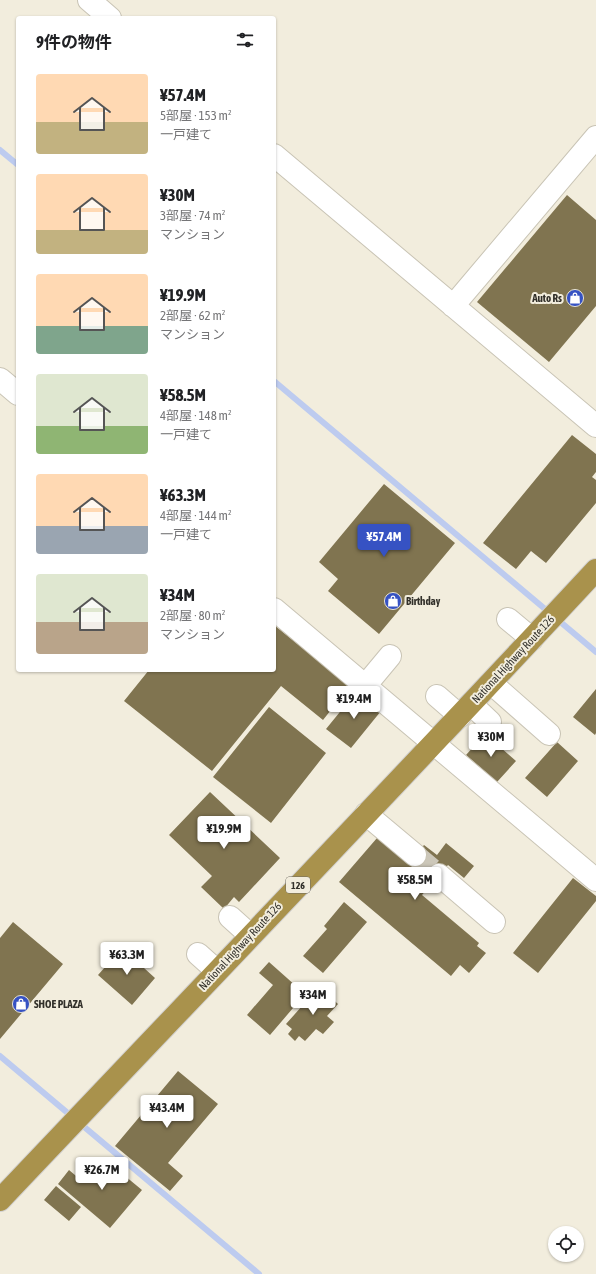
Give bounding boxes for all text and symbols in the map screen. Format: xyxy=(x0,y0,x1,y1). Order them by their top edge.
icon: filters xyxy=(234,29,256,51)
text: 9件の物件 xyxy=(36,32,112,52)
text: ¥57.4M xyxy=(160,85,206,105)
icon: home xyxy=(68,90,116,138)
text: 5部屋 · 153 m² xyxy=(160,108,232,123)
text: 一戸建て xyxy=(160,127,212,142)
text: ¥30M xyxy=(160,185,195,205)
icon: home xyxy=(68,190,116,238)
text: 3部屋 · 74 m² xyxy=(160,208,225,223)
text: マンション xyxy=(160,227,225,242)
text: ¥19.9M xyxy=(160,285,206,305)
shop icon: Auto Rs xyxy=(565,288,585,308)
icon: home xyxy=(68,290,116,338)
place label: Auto Rs xyxy=(531,292,562,304)
text: 2部屋 · 62 m² xyxy=(160,308,225,323)
text: マンション xyxy=(160,327,225,342)
text: ¥58.5M xyxy=(160,385,206,405)
icon: home xyxy=(68,390,116,438)
text: 4部屋 · 148 m² xyxy=(160,408,232,423)
text: 一戸建て xyxy=(160,427,212,442)
text: ¥63.3M xyxy=(160,485,206,505)
icon: home xyxy=(68,490,116,538)
text: 4部屋 · 144 m² xyxy=(160,508,232,523)
pin: ¥57.4M xyxy=(351,524,417,558)
text: 一戸建て xyxy=(160,527,212,542)
text: ¥57.4M xyxy=(366,529,402,544)
text: ¥34M xyxy=(160,585,195,605)
icon: home xyxy=(68,590,116,638)
shop icon: Birthday xyxy=(383,591,403,611)
place label: Birthday xyxy=(406,595,441,607)
text: 2部屋 · 80 m² xyxy=(160,608,225,623)
street label: National Highway Route 126 xyxy=(469,613,557,705)
text: マンション xyxy=(160,627,225,642)
pin: ¥19.4M xyxy=(321,686,387,720)
text: ¥19.4M xyxy=(336,691,372,706)
pin: ¥30M xyxy=(467,724,515,758)
text: ¥30M xyxy=(478,729,504,744)
pin: ¥19.9M xyxy=(191,816,257,850)
text: ¥19.9M xyxy=(206,821,242,836)
pin: ¥58.5M xyxy=(382,867,448,901)
text: ¥58.5M xyxy=(397,872,433,887)
road number: 126 xyxy=(286,877,310,893)
street label: National Highway Route 126 xyxy=(196,900,284,992)
pin: ¥63.3M xyxy=(94,942,160,976)
text: ¥63.3M xyxy=(109,947,145,962)
pin: ¥34M xyxy=(289,982,337,1016)
text: ¥34M xyxy=(300,987,326,1002)
shop icon: SHOE PLAZA xyxy=(11,994,31,1014)
place label: SHOE PLAZA xyxy=(34,998,84,1010)
pin: ¥43.4M xyxy=(134,1095,200,1129)
text: ¥43.4M xyxy=(149,1100,185,1115)
pin: ¥26.7M xyxy=(69,1157,135,1191)
text: ¥26.7M xyxy=(84,1162,120,1177)
map controls xyxy=(548,1226,584,1262)
button: locate xyxy=(548,1226,584,1262)

